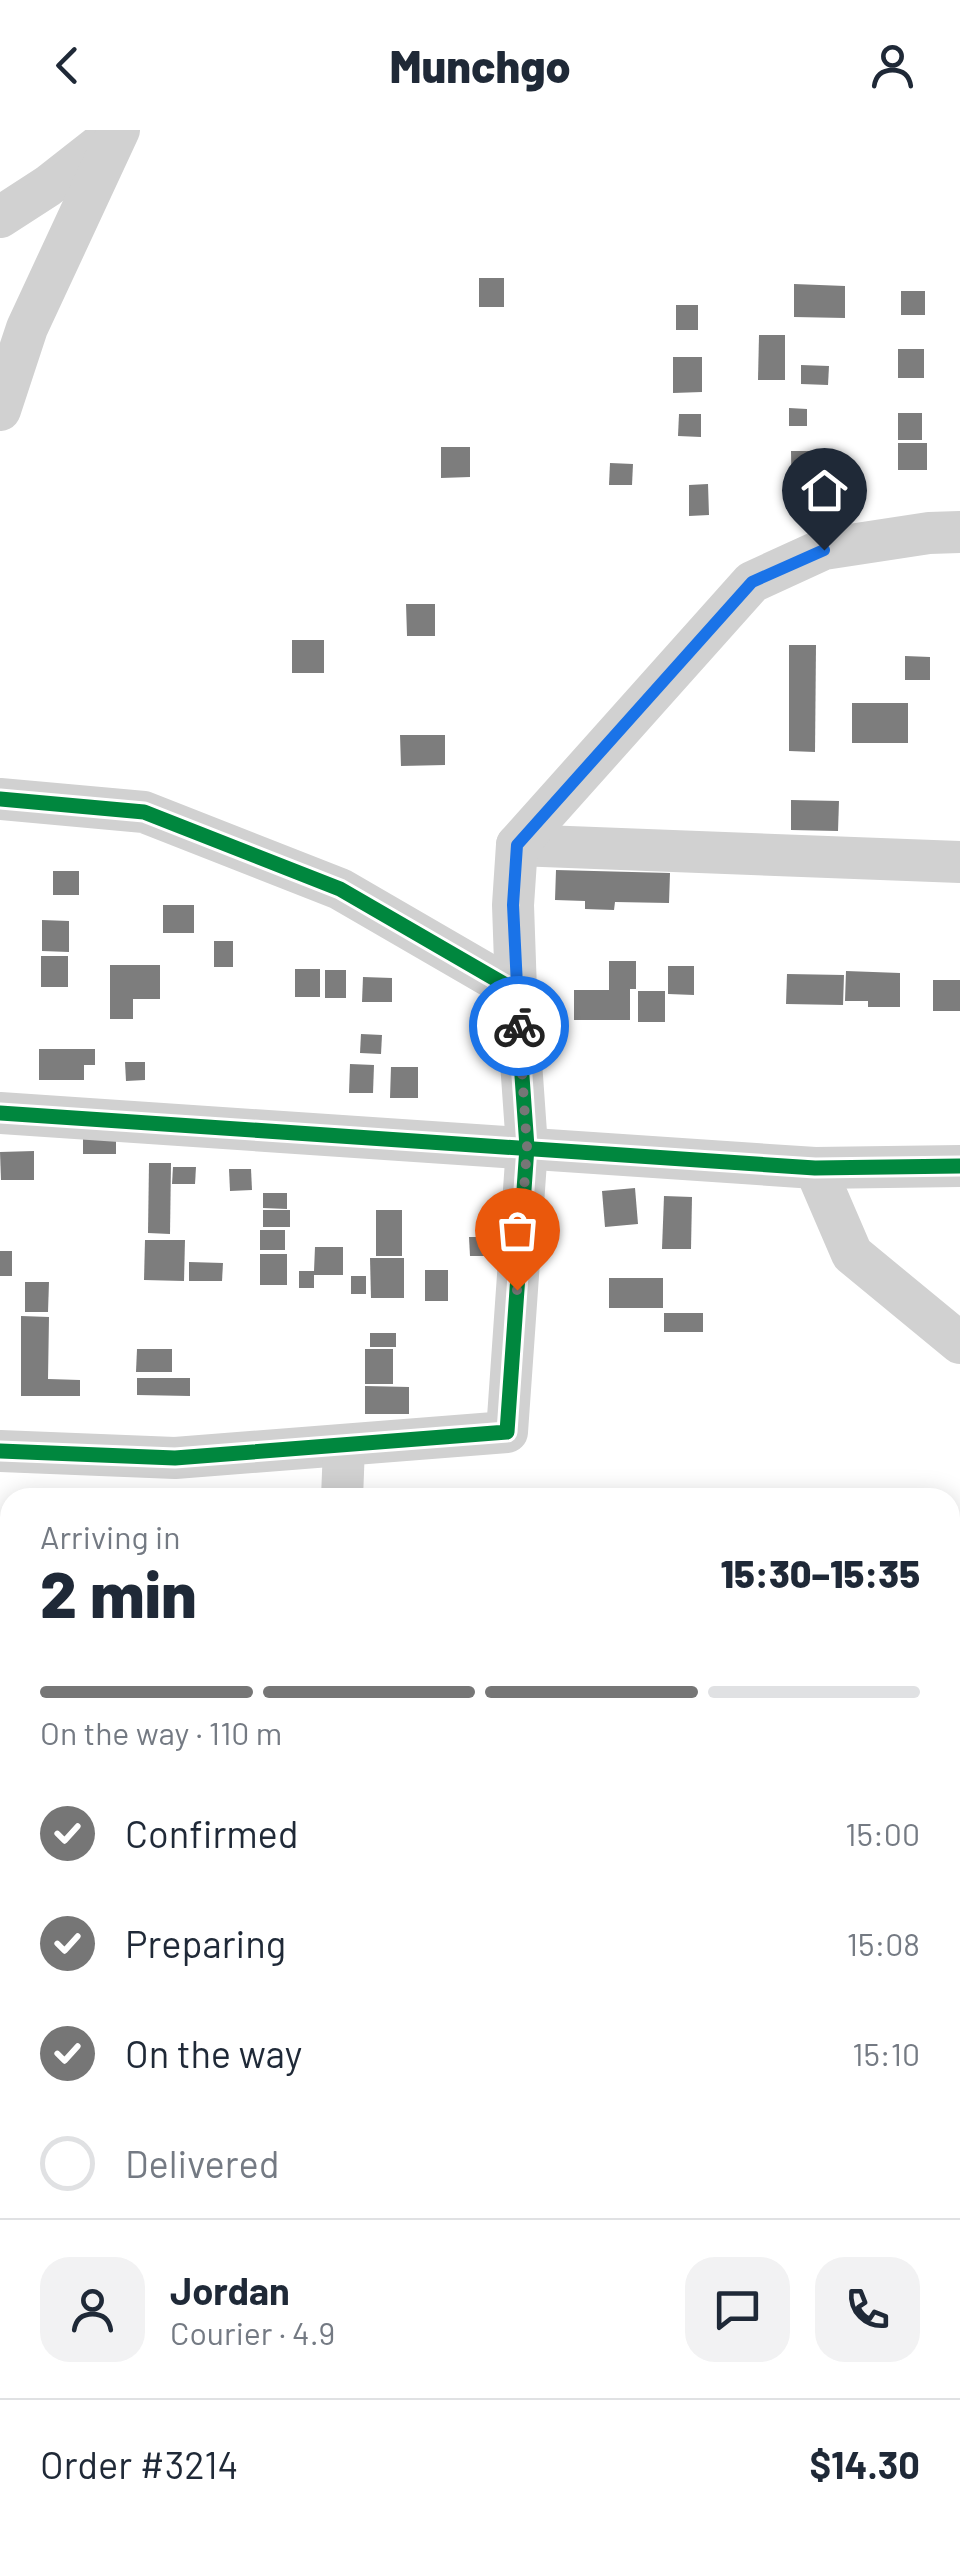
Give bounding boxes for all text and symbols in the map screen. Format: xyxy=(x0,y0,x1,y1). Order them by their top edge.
icon: back xyxy=(40,38,95,93)
text: Munchgo xyxy=(389,38,571,92)
icon: person xyxy=(865,38,920,93)
pin xyxy=(782,448,867,551)
icon: home xyxy=(797,463,852,518)
courier xyxy=(469,976,569,1076)
icon: bike xyxy=(492,999,547,1054)
pin xyxy=(475,1188,560,1291)
icon: bag xyxy=(490,1203,545,1258)
text: Arriving in xyxy=(40,1517,180,1555)
text: 15:30–15:35 xyxy=(720,1550,920,1596)
text: 2 min xyxy=(40,1553,197,1631)
text: On the way · 110 m xyxy=(40,1713,282,1751)
icon: check xyxy=(40,1806,95,1861)
text: Confirmed xyxy=(125,1810,298,1856)
text: 15:00 xyxy=(845,1814,920,1852)
icon: check xyxy=(40,1916,95,1971)
text: Preparing xyxy=(125,1920,286,1966)
text: 15:08 xyxy=(847,1924,920,1962)
icon: check xyxy=(40,2026,95,2081)
text: On the way xyxy=(125,2030,302,2076)
text: 15:10 xyxy=(852,2034,920,2072)
text: Delivered xyxy=(125,2140,279,2186)
button: person xyxy=(40,2257,145,2362)
button: chat xyxy=(685,2257,790,2362)
button: phone xyxy=(815,2257,920,2362)
text: Jordan xyxy=(170,2267,290,2313)
text: Courier · 4.9 xyxy=(170,2313,335,2351)
text: Order #3214 xyxy=(40,2441,238,2487)
text: $14.30 xyxy=(809,2441,920,2487)

